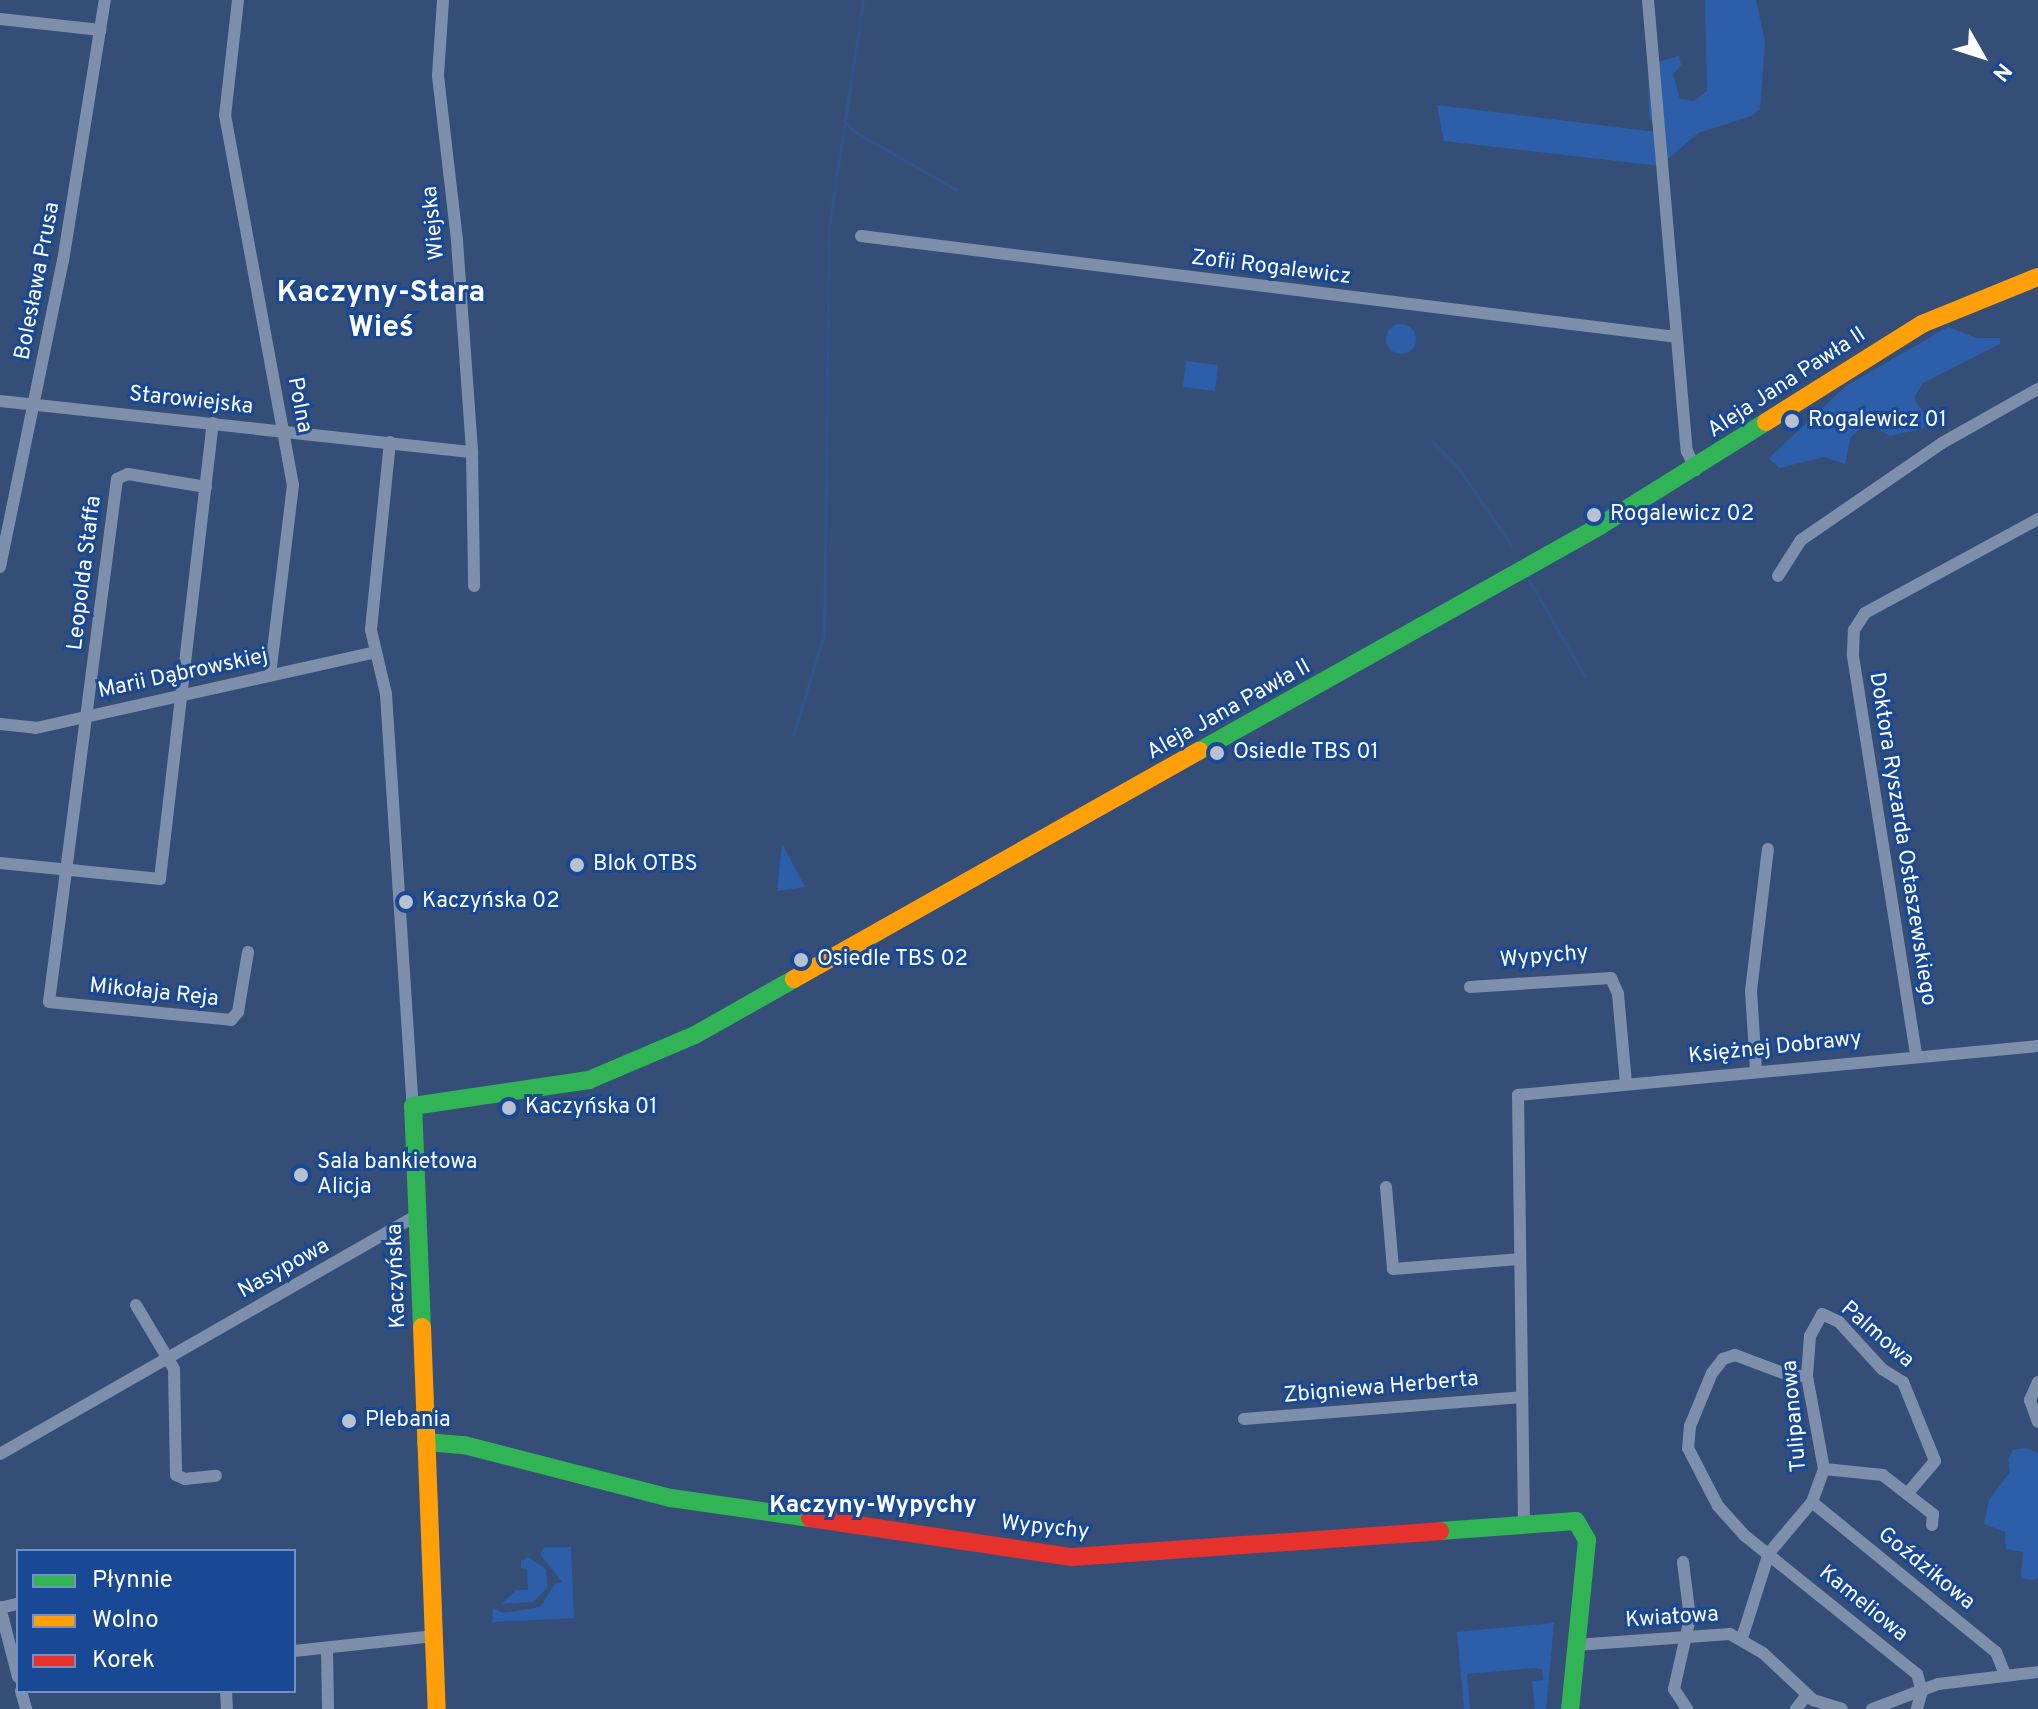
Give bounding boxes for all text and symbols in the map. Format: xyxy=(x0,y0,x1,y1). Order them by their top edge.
north arrow xyxy=(1942,16,2022,96)
text: N xyxy=(1986,57,2017,86)
street label: Wiejska xyxy=(417,185,451,261)
street label: Bolesława Prusa xyxy=(10,200,66,362)
street label: Zofii Rogalewicz xyxy=(1189,245,1353,291)
district label: Kaczyny-Stara Wieś xyxy=(277,276,485,346)
street label: Aleja Jana Pawła II xyxy=(1703,322,1871,444)
street label: Polna xyxy=(281,375,317,435)
street label: Starowiejska xyxy=(128,381,254,421)
place label: Rogalewicz 01 xyxy=(1808,408,1947,434)
marker: Rogalewicz 01 xyxy=(1783,412,1801,430)
street label: Leopolda Staffa xyxy=(62,494,108,652)
place label: Rogalewicz 02 xyxy=(1610,502,1754,528)
marker: Rogalewicz 02 xyxy=(1585,506,1603,524)
street label: Marii Dąbrowskiej xyxy=(96,643,270,705)
street label: Aleja Jana Pawła II xyxy=(1142,654,1316,766)
street label: Doktora Ryszarda Ostaszewskiego xyxy=(1863,670,1941,1008)
place label: Osiedle TBS 01 xyxy=(1233,740,1380,766)
marker: Osiedle TBS 01 xyxy=(1208,744,1226,762)
place label: Blok OTBS xyxy=(593,852,698,878)
marker: Blok OTBS xyxy=(568,856,586,874)
place label: Kaczyńska 02 xyxy=(422,889,560,915)
marker: Kaczyńska 02 xyxy=(397,893,415,911)
street label: Wypychy xyxy=(1499,940,1589,974)
place label: Osiedle TBS 02 xyxy=(817,947,969,973)
marker: Osiedle TBS 02 xyxy=(792,951,810,969)
street label: Mikołaja Reja xyxy=(88,973,220,1013)
street label: Księżnej Dobrawy xyxy=(1687,1026,1863,1070)
place label: Kaczyńska 01 xyxy=(525,1095,657,1121)
marker: Kaczyńska 01 xyxy=(500,1099,518,1117)
place label: Sala bankietowa Alicja xyxy=(317,1149,477,1200)
marker: Sala bankietowa Alicja xyxy=(292,1166,310,1184)
street label: Kaczyńska xyxy=(382,1223,412,1329)
street label: Nasypowa xyxy=(234,1233,334,1305)
street label: Palmowa xyxy=(1835,1296,1919,1374)
street label: Tulipanowa xyxy=(1777,1359,1813,1473)
street label: Zbigniewa Herberta xyxy=(1282,1366,1480,1410)
place label: Plebania xyxy=(365,1408,451,1434)
marker: Plebania xyxy=(340,1412,358,1430)
district label: Kaczyny-Wypychy xyxy=(769,1493,977,1521)
street label: Wypychy xyxy=(999,1510,1091,1546)
street label: Goździkowa xyxy=(1872,1522,1980,1616)
legend xyxy=(16,1549,296,1693)
street label: Kameliowa xyxy=(1813,1560,1913,1648)
text: Płynnie xyxy=(92,1566,173,1596)
street label: Kwiatowa xyxy=(1624,1602,1720,1634)
text: Wolno xyxy=(92,1606,159,1636)
text: Korek xyxy=(92,1646,155,1676)

